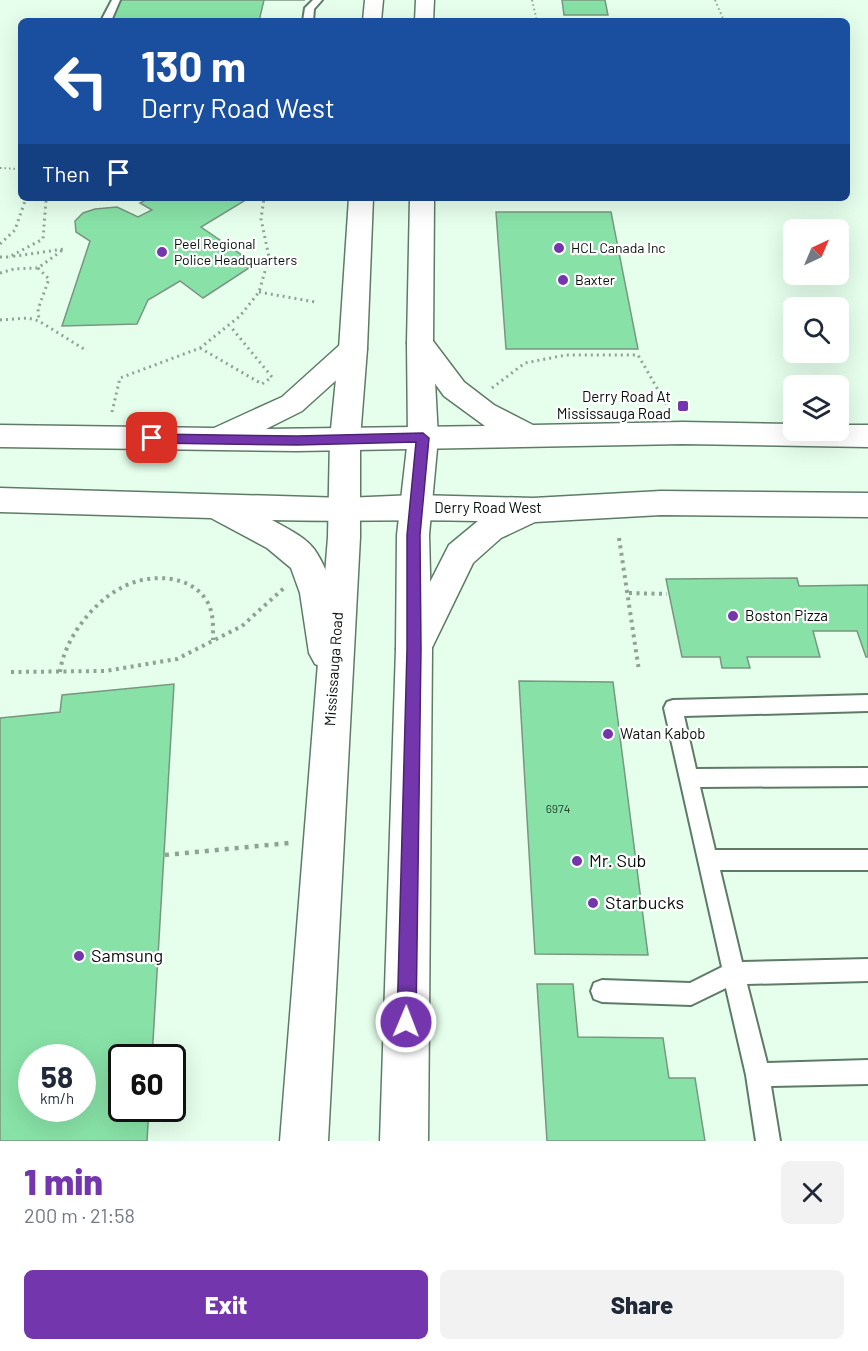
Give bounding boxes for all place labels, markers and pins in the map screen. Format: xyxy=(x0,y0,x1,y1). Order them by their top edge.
place label: Peel Regional Police Headquarters xyxy=(174,235,297,268)
place label: HCL Canada Inc xyxy=(571,239,666,256)
marker: HCL Canada Inc xyxy=(552,241,566,255)
marker: Peel Regional Police Headquarters xyxy=(155,245,169,259)
place label: Baxter xyxy=(575,271,615,288)
marker: Baxter xyxy=(556,273,570,287)
place label: Derry Road At Mississauga Road xyxy=(557,387,671,422)
marker: Derry Road At Mississauga Road xyxy=(676,399,690,413)
pin xyxy=(126,412,177,463)
place label: Boston Pizza xyxy=(745,606,828,624)
marker: Boston Pizza xyxy=(726,609,740,623)
place label: Watan Kabob xyxy=(620,724,706,742)
marker: Watan Kabob xyxy=(601,727,615,741)
place label: Mr. Sub xyxy=(589,849,646,871)
marker: Mr. Sub xyxy=(570,854,584,868)
place label: Starbucks xyxy=(605,891,684,913)
marker: Starbucks xyxy=(586,896,600,910)
place label: Samsung xyxy=(91,944,163,966)
marker: Samsung xyxy=(72,949,86,963)

